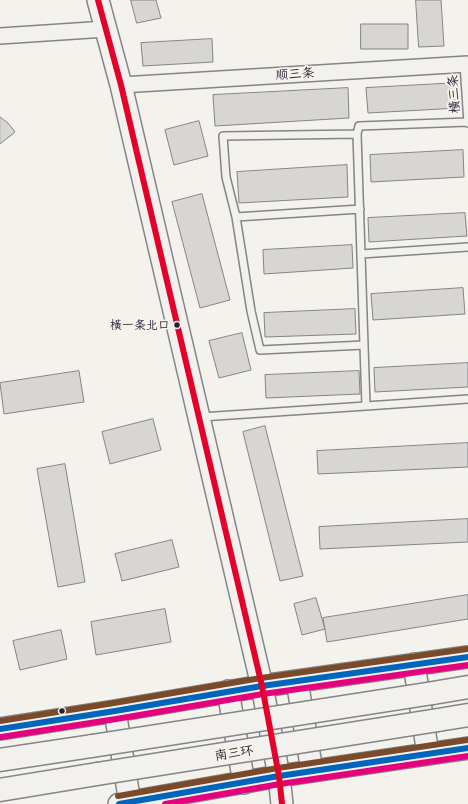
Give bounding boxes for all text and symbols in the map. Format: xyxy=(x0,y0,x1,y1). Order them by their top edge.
street label: 顺三条 xyxy=(275,65,315,83)
street label: 横三条 xyxy=(445,74,463,114)
place label: 横一条北口 xyxy=(110,318,170,332)
marker: 横一条北口 xyxy=(172,320,182,330)
unlabelled marker xyxy=(57,706,67,716)
street label: 南三环 xyxy=(214,742,254,764)

